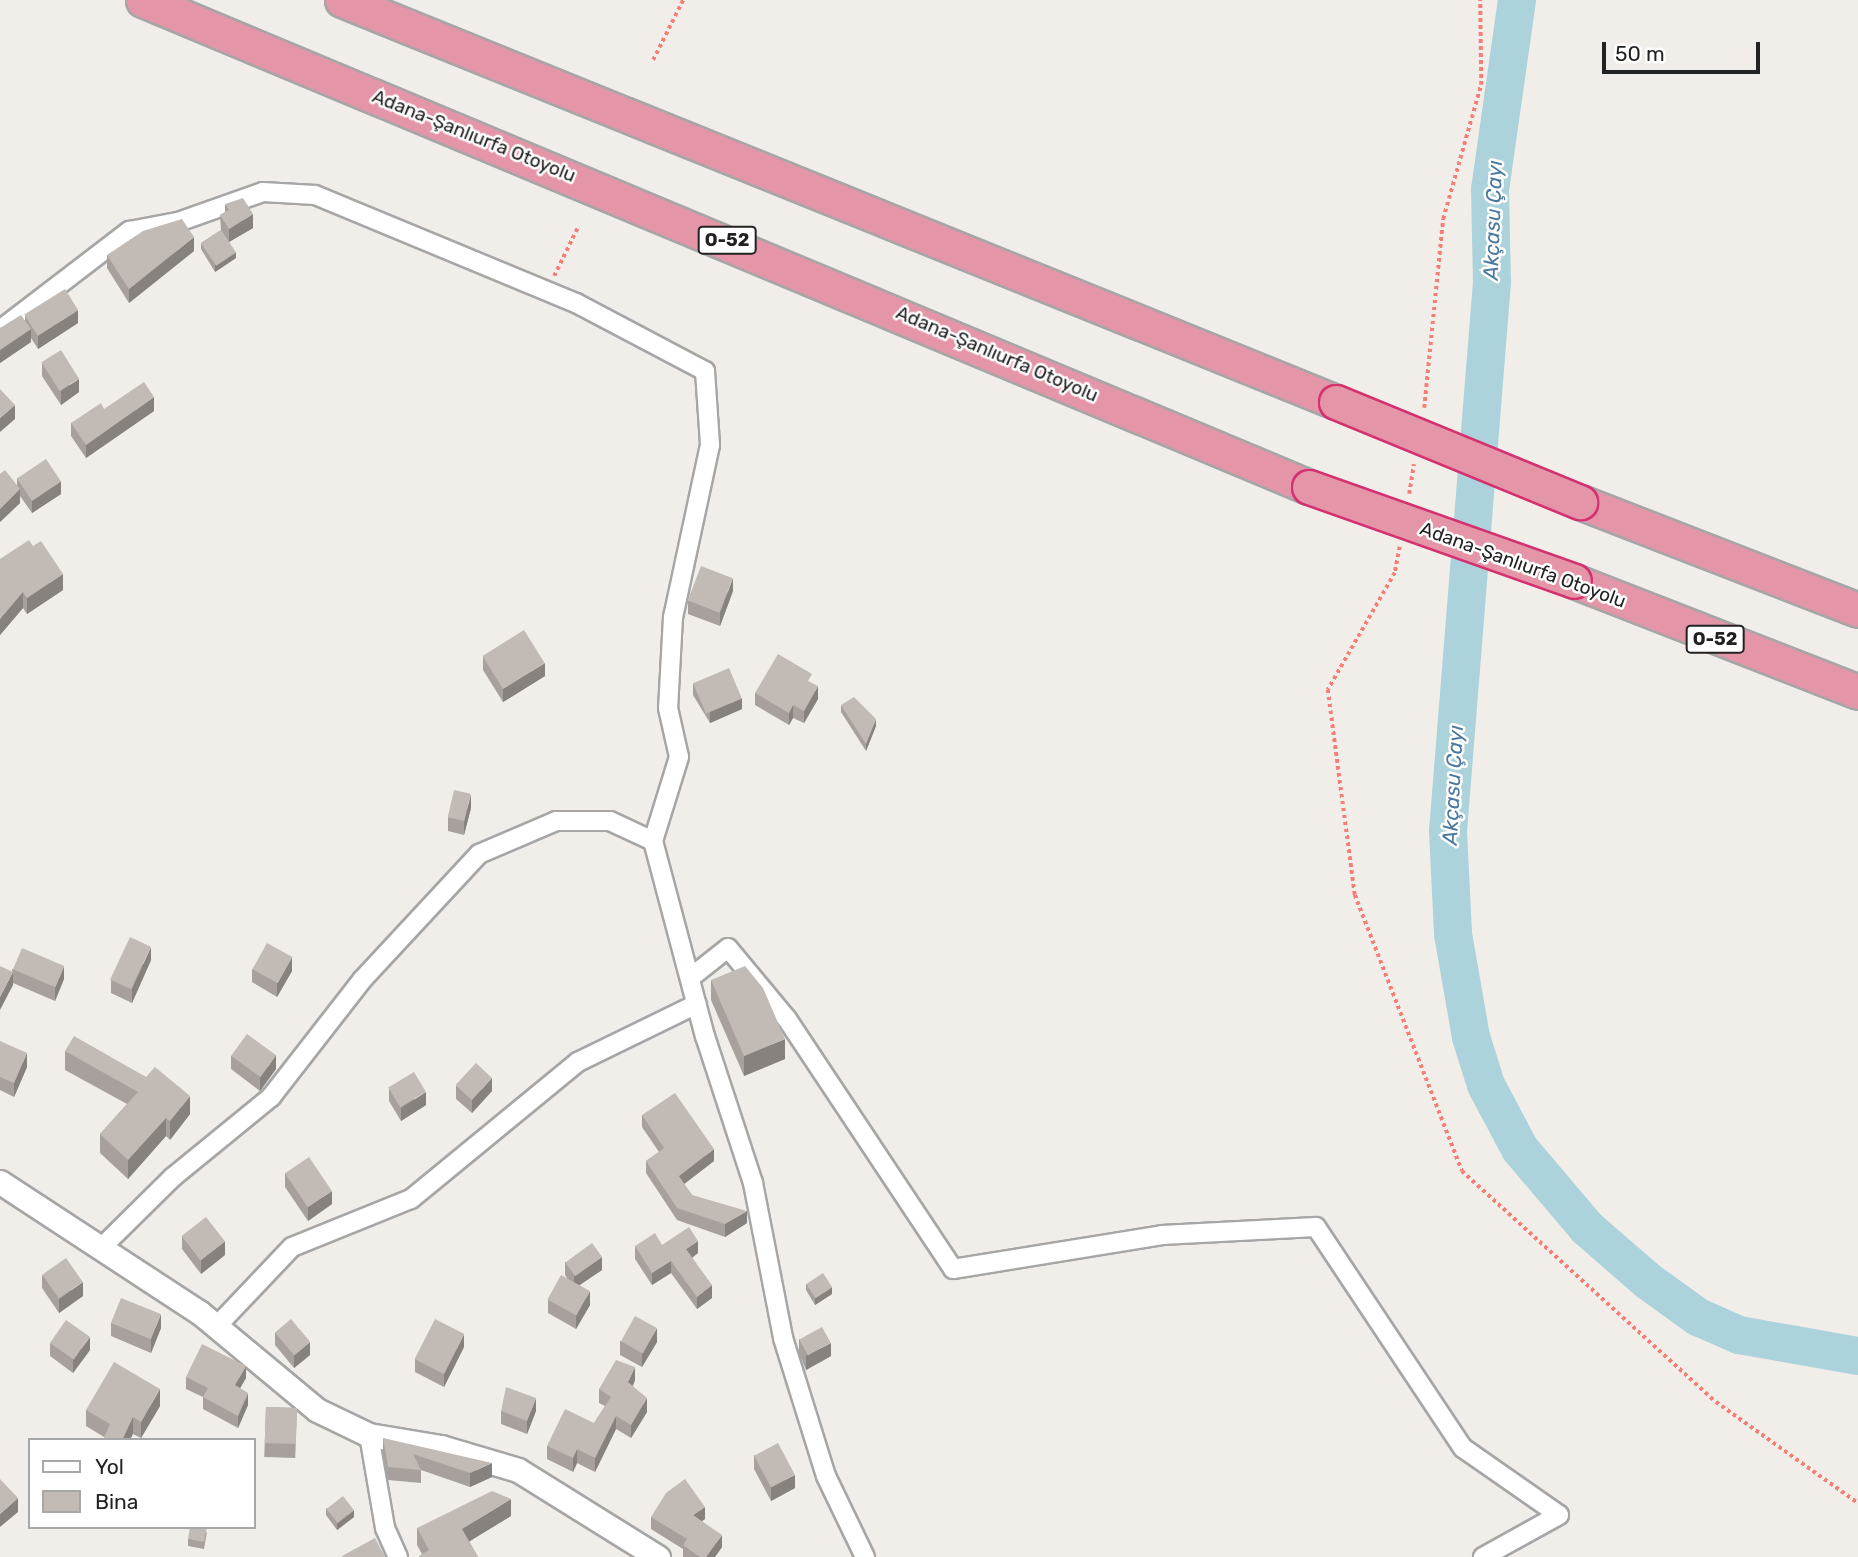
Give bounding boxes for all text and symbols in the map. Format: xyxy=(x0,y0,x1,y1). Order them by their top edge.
scale bar xyxy=(1606,28,1764,72)
text: 50 m xyxy=(1615,41,1665,66)
street label: Adana-Şanlıurfa Otoyolu xyxy=(369,85,579,187)
water label: Akçasu Çayı xyxy=(1478,160,1508,280)
road number: O-52 xyxy=(697,226,757,254)
street label: Adana-Şanlıurfa Otoyolu xyxy=(893,301,1101,407)
street label: Adana-Şanlıurfa Otoyolu xyxy=(1417,517,1629,613)
road number: O-52 xyxy=(1685,624,1745,654)
water label: Akçasu Çayı xyxy=(1437,724,1469,846)
legend xyxy=(28,1438,256,1529)
text: Yol xyxy=(95,1454,124,1479)
text: Bina xyxy=(95,1489,138,1514)

